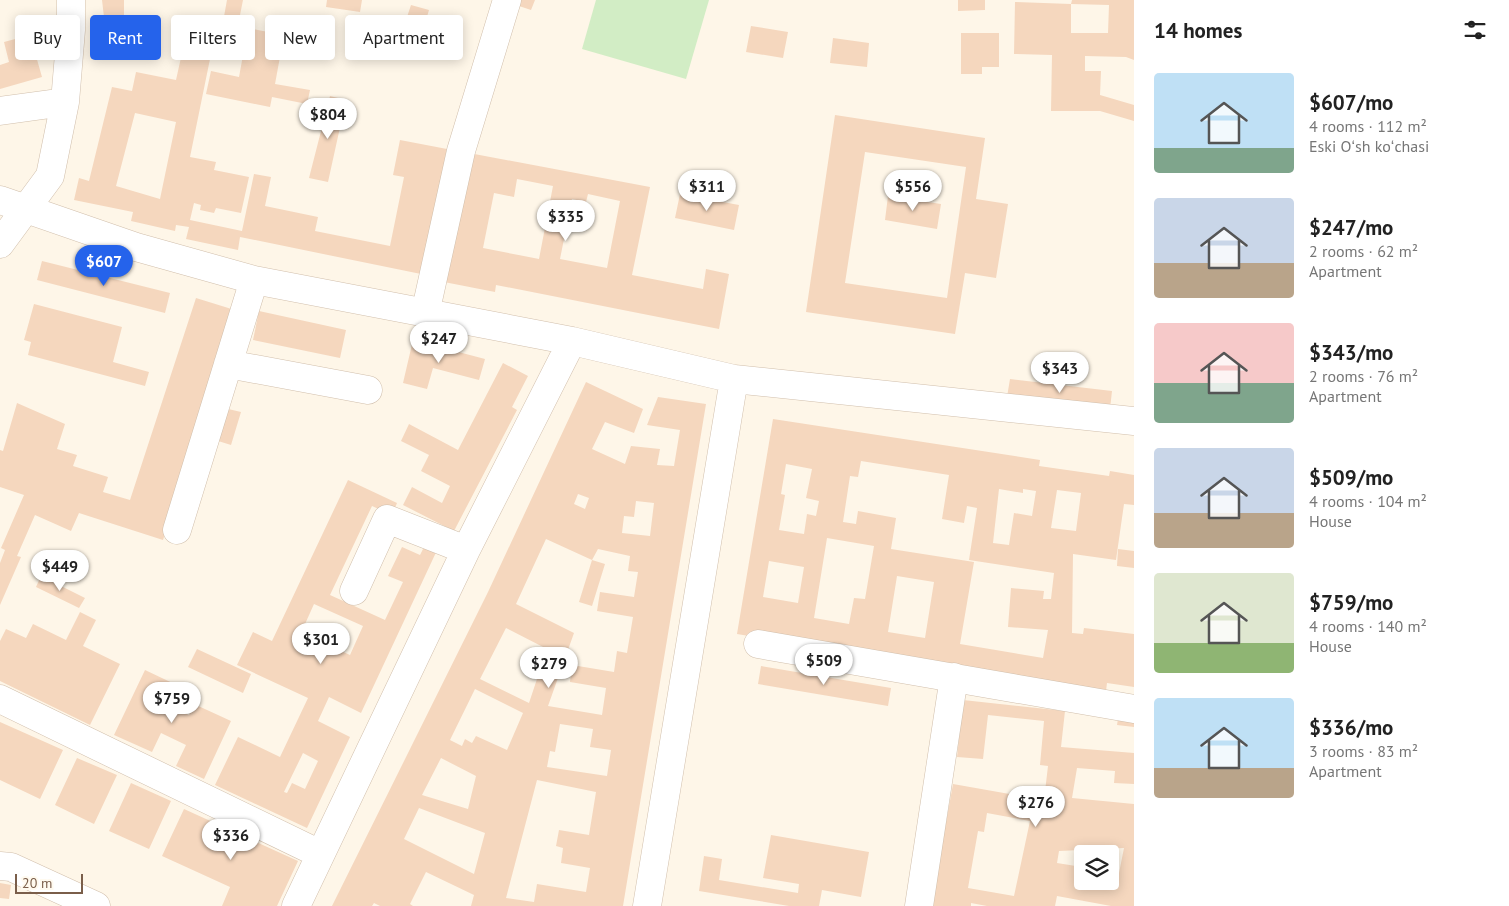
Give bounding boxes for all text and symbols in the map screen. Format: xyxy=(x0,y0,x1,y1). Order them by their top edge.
chip: Buy xyxy=(15,15,80,60)
chip: Rent xyxy=(90,15,161,60)
chip: Filters xyxy=(171,15,255,60)
chip: New xyxy=(265,15,335,60)
chip: Apartment xyxy=(345,15,463,60)
icon: filters xyxy=(1461,16,1489,44)
text: 14 homes xyxy=(1154,17,1242,44)
text: $607/mo xyxy=(1309,89,1393,116)
icon: home xyxy=(1194,93,1254,153)
pin: $804 xyxy=(298,98,358,140)
text: $804 xyxy=(310,104,346,124)
text: 4 rooms · 112 m² xyxy=(1309,116,1427,136)
text: Eski Oʻsh koʻchasi xyxy=(1309,136,1429,156)
pin: $311 xyxy=(677,170,737,212)
pin: $556 xyxy=(883,170,943,212)
text: $311 xyxy=(689,176,725,196)
text: $556 xyxy=(895,176,931,196)
pin: $335 xyxy=(536,200,596,242)
text: $335 xyxy=(548,206,584,226)
text: $247/mo xyxy=(1309,214,1393,241)
icon: home xyxy=(1194,218,1254,278)
text: 2 rooms · 62 m² xyxy=(1309,241,1418,261)
pin: $607 xyxy=(74,244,134,287)
text: $607 xyxy=(86,251,122,271)
text: Apartment xyxy=(1309,261,1382,281)
pin: $247 xyxy=(409,322,469,364)
text: $247 xyxy=(421,328,457,348)
text: $343/mo xyxy=(1309,339,1393,366)
icon: home xyxy=(1194,343,1254,403)
pin: $343 xyxy=(1030,352,1090,394)
text: $343 xyxy=(1042,358,1078,378)
text: 2 rooms · 76 m² xyxy=(1309,366,1418,386)
text: Apartment xyxy=(1309,386,1382,406)
text: $509/mo xyxy=(1309,464,1393,491)
icon: home xyxy=(1194,468,1254,528)
text: 4 rooms · 104 m² xyxy=(1309,491,1427,511)
text: House xyxy=(1309,511,1352,531)
pin: $449 xyxy=(30,550,90,592)
text: $449 xyxy=(42,556,78,576)
text: $759/mo xyxy=(1309,589,1393,616)
icon: home xyxy=(1194,593,1254,653)
text: 4 rooms · 140 m² xyxy=(1309,616,1427,636)
pin: $301 xyxy=(291,622,351,665)
text: $301 xyxy=(303,629,339,649)
text: House xyxy=(1309,636,1352,656)
pin: $509 xyxy=(794,644,854,686)
pin: $279 xyxy=(519,646,579,689)
text: $509 xyxy=(806,650,842,670)
text: $279 xyxy=(531,653,567,673)
pin: $759 xyxy=(142,682,202,724)
text: $759 xyxy=(154,688,190,708)
text: $336/mo xyxy=(1309,714,1393,741)
icon: home xyxy=(1194,718,1254,778)
text: 3 rooms · 83 m² xyxy=(1309,741,1418,761)
text: Apartment xyxy=(1309,761,1382,781)
pin: $276 xyxy=(1006,786,1066,828)
text: $276 xyxy=(1018,792,1054,812)
pin: $336 xyxy=(201,818,261,861)
text: $336 xyxy=(213,825,249,845)
map controls xyxy=(1074,845,1119,890)
button: layers xyxy=(1074,845,1119,890)
scale bar xyxy=(15,871,82,894)
text: 20 m xyxy=(22,874,52,892)

